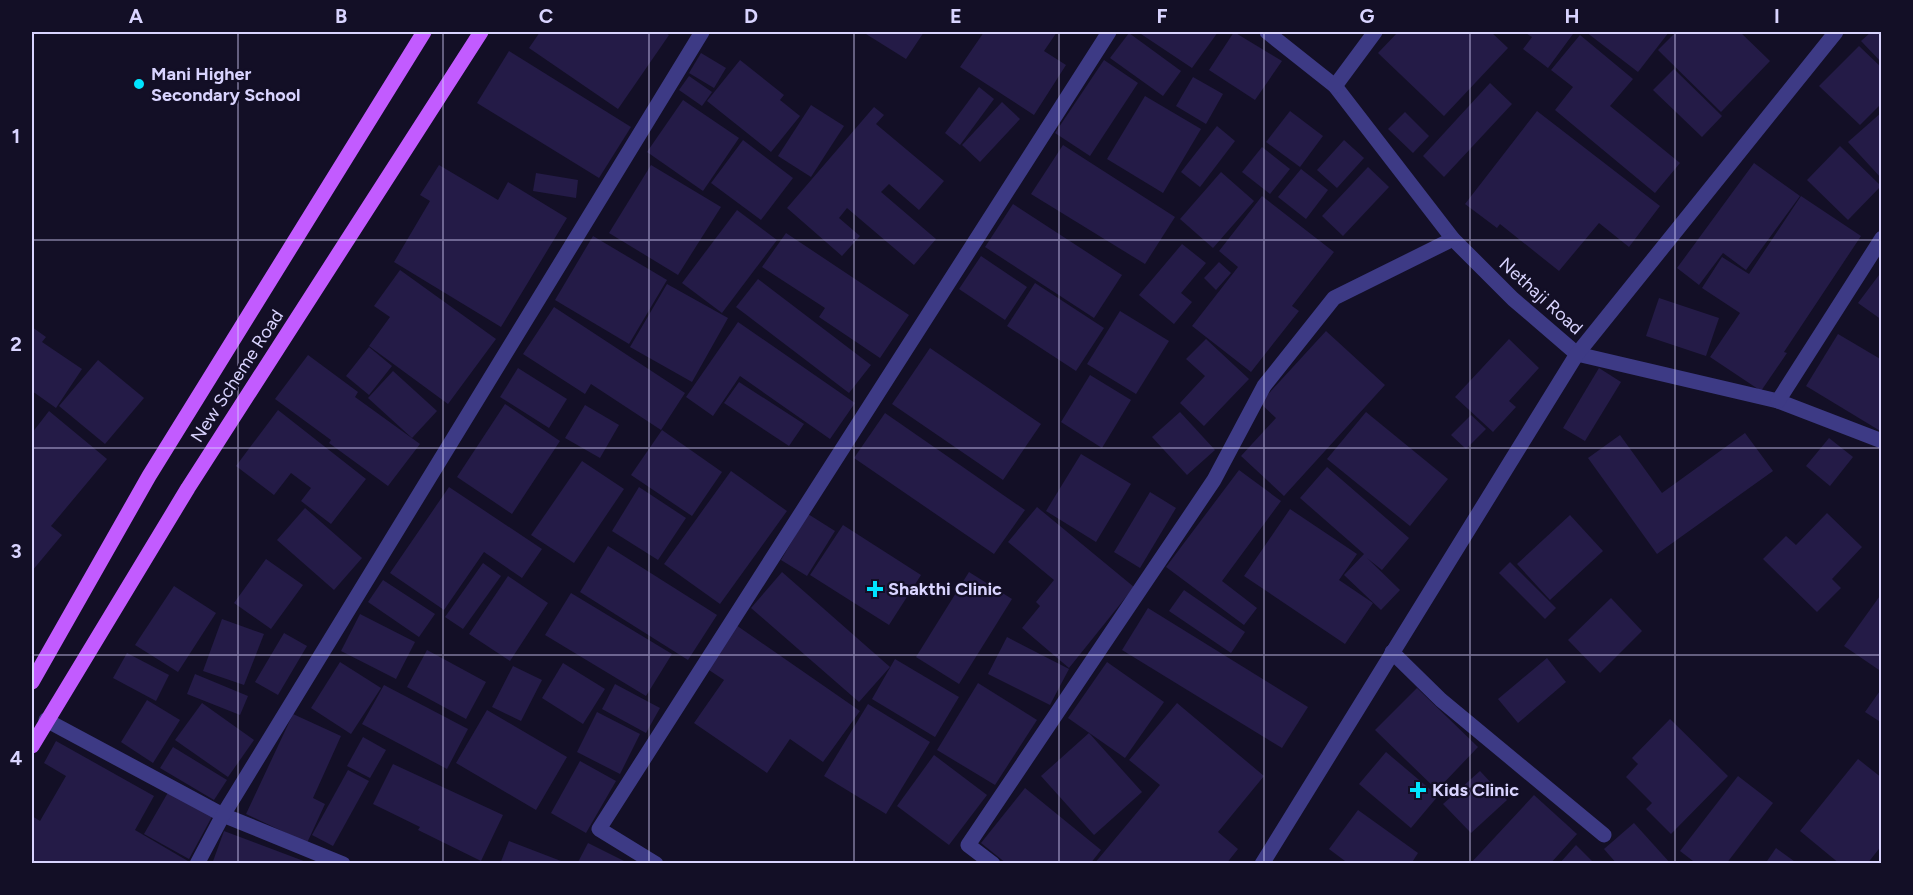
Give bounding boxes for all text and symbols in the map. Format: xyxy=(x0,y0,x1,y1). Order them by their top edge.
text: A xyxy=(129,4,144,28)
text: B xyxy=(335,4,347,28)
text: C xyxy=(539,4,553,28)
text: D xyxy=(744,4,758,28)
text: E xyxy=(950,4,962,28)
text: F xyxy=(1156,4,1168,28)
text: G xyxy=(1360,4,1375,28)
text: H xyxy=(1565,4,1580,28)
text: I xyxy=(1774,4,1780,28)
place label: Mani Higher Secondary School xyxy=(151,63,301,106)
marker: Mani Higher Secondary School xyxy=(132,77,146,91)
text: 1 xyxy=(12,124,20,148)
street label: Nethaji Road xyxy=(1495,253,1587,339)
street label: New Scheme Road xyxy=(186,306,288,446)
text: 2 xyxy=(10,332,22,356)
text: 3 xyxy=(10,539,22,563)
place label: Shakthi Clinic xyxy=(888,578,1002,600)
marker: Shakthi Clinic xyxy=(866,580,884,598)
text: 4 xyxy=(10,746,23,770)
place label: Kids Clinic xyxy=(1432,779,1519,801)
marker: Kids Clinic xyxy=(1409,781,1427,799)

